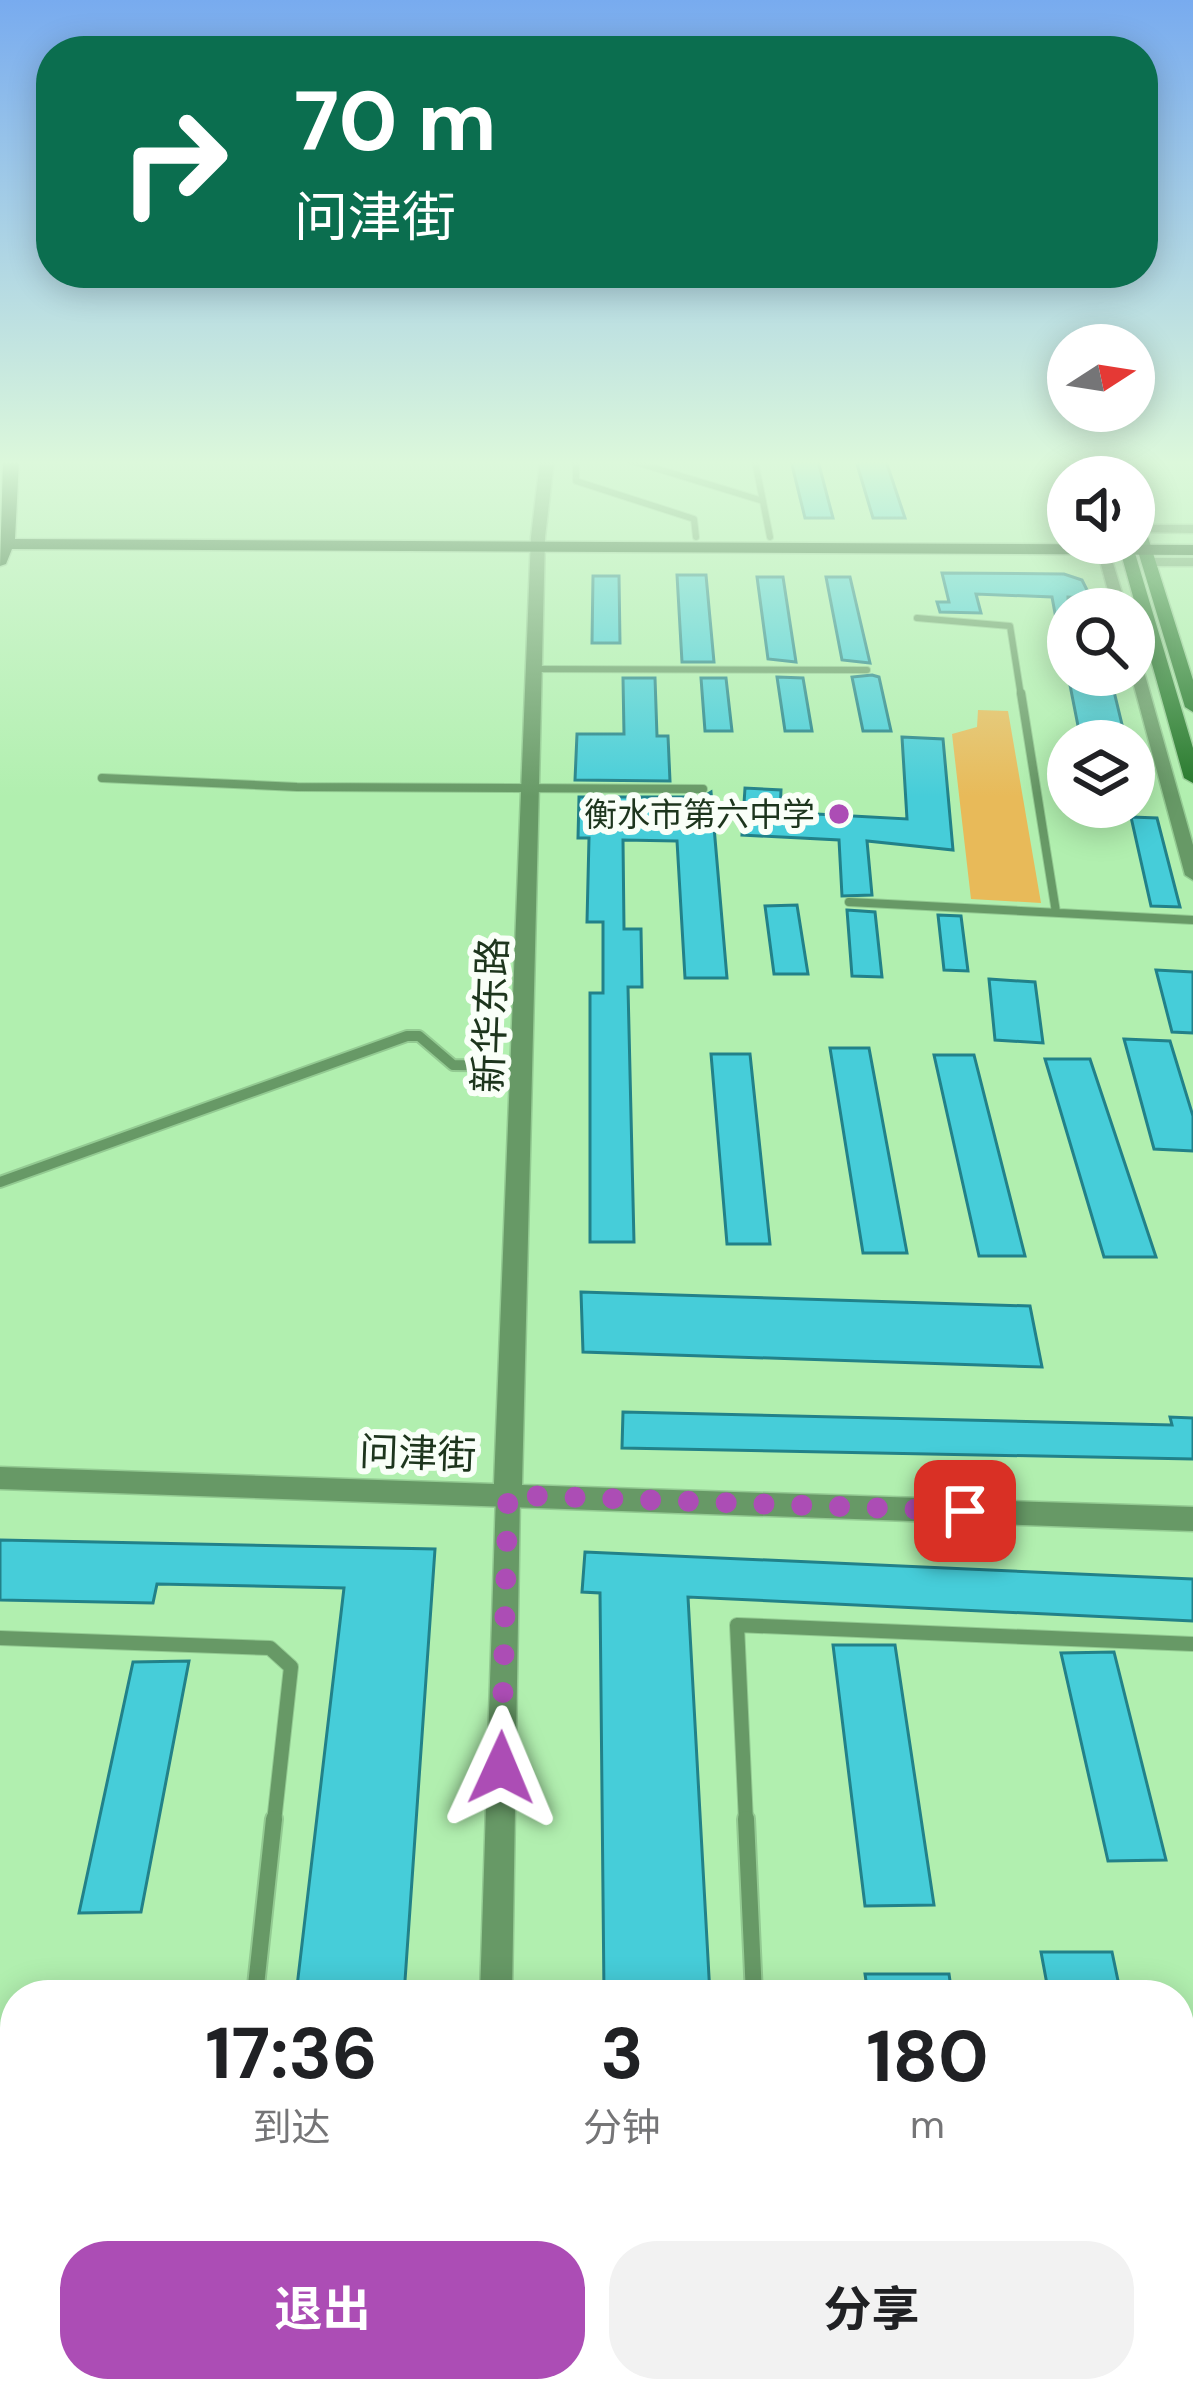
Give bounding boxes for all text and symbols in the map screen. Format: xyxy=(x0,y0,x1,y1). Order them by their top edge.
text: 70 m xyxy=(294,67,497,176)
icon: right xyxy=(96,84,252,240)
text: 问津街 xyxy=(294,182,456,253)
north arrow xyxy=(1047,324,1155,432)
map controls xyxy=(1047,324,1155,828)
button: sound xyxy=(1047,456,1155,564)
button: search xyxy=(1047,588,1155,696)
button: layers xyxy=(1047,720,1155,828)
place label: 衡水市第六中学 xyxy=(584,793,815,836)
marker: 衡水市第六中学 xyxy=(826,801,852,827)
street label: 新华东路 xyxy=(462,936,519,1094)
street label: 问津街 xyxy=(359,1426,477,1481)
pin xyxy=(914,1460,1016,1562)
icon: arrive xyxy=(932,1478,998,1544)
position arrow xyxy=(438,1705,564,1831)
text: 17:36 xyxy=(205,2007,378,2100)
text: 3 xyxy=(600,2007,644,2100)
text: 180 xyxy=(866,2010,989,2103)
text: m xyxy=(910,2099,945,2150)
text: 到达 xyxy=(252,2102,330,2153)
text: 分钟 xyxy=(583,2102,661,2153)
button: 退出 xyxy=(60,2241,585,2379)
button: 分享 xyxy=(609,2241,1134,2379)

